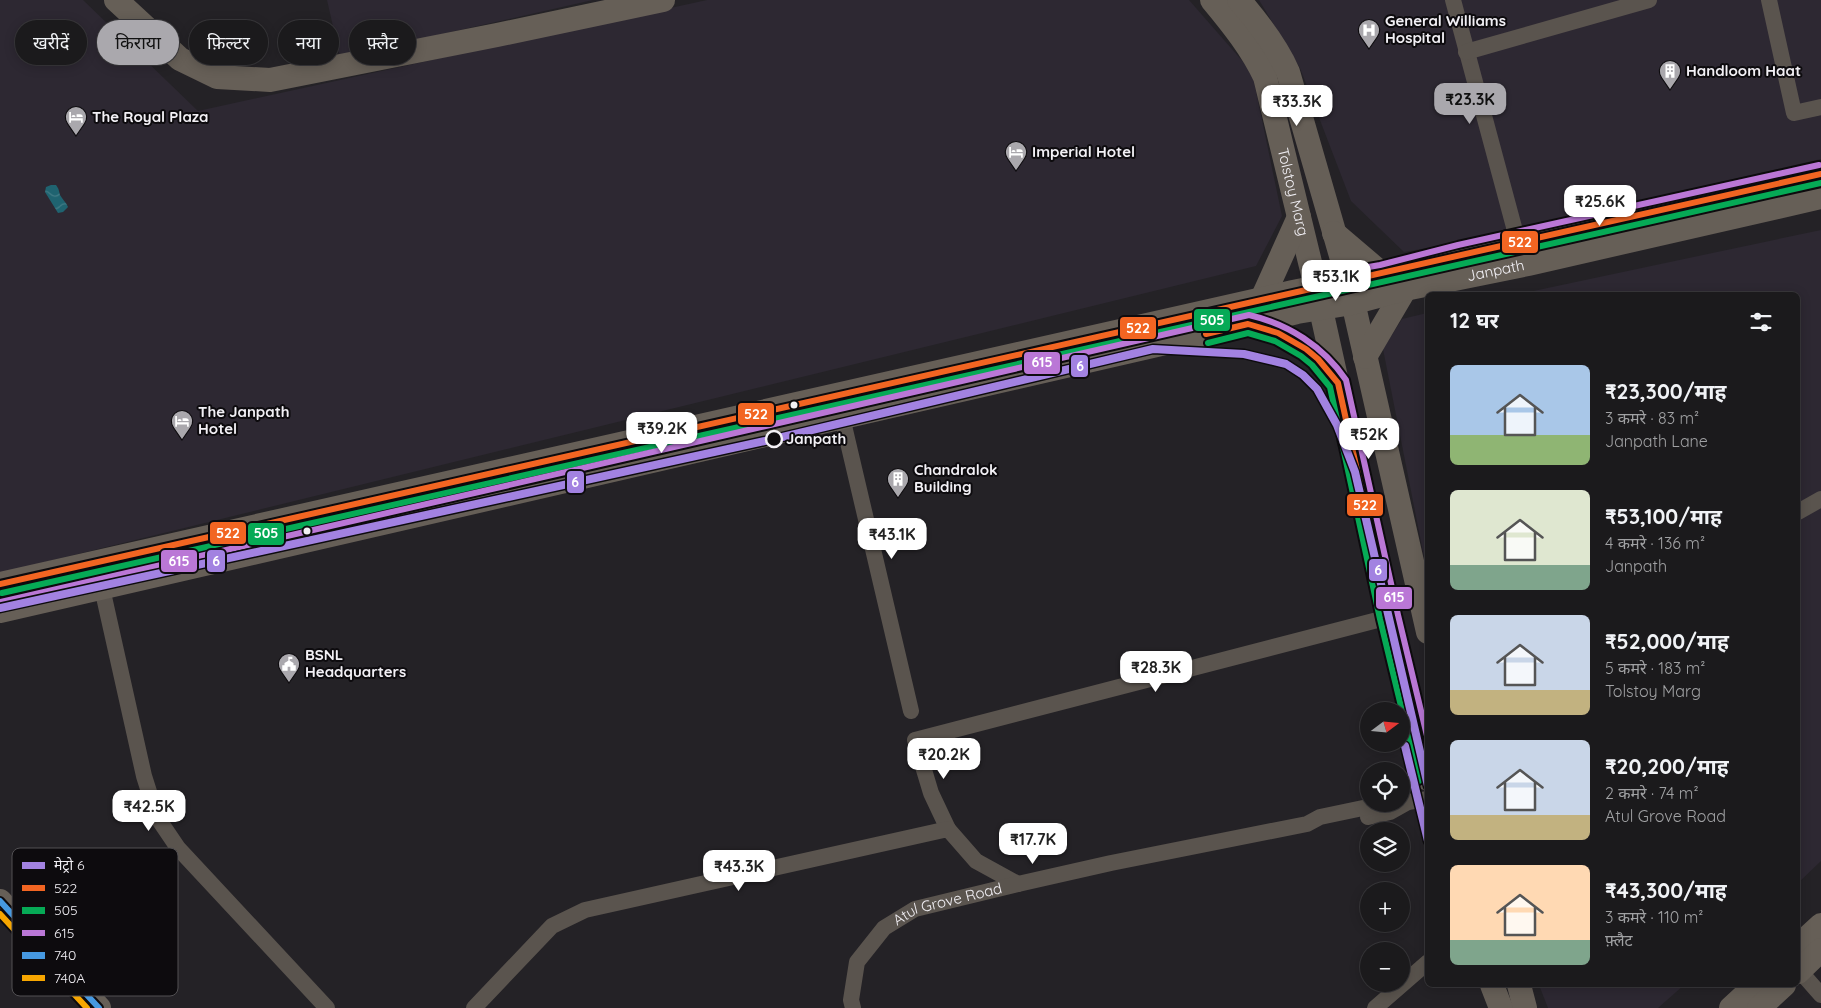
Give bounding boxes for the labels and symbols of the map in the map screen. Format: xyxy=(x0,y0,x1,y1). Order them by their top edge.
place label: General Williams Hospital xyxy=(1385,11,1506,47)
hospital icon: General Williams Hospital xyxy=(1357,18,1381,49)
building icon: Handloom Haat xyxy=(1658,59,1682,90)
place label: Handloom Haat xyxy=(1686,61,1801,80)
pin: ₹23.3K xyxy=(1429,82,1511,125)
pin: ₹33.3K xyxy=(1256,84,1338,127)
hotel icon: The Royal Plaza xyxy=(64,105,88,136)
place label: The Royal Plaza xyxy=(92,107,209,126)
hotel icon: Imperial Hotel xyxy=(1004,140,1028,171)
place label: Imperial Hotel xyxy=(1032,142,1135,161)
street label: Tolstoy Marg xyxy=(1274,146,1313,238)
pin: ₹25.6K xyxy=(1559,184,1641,227)
line badge: 522 xyxy=(1501,230,1539,254)
text: 522 xyxy=(1508,233,1532,251)
street label: Janpath xyxy=(1465,255,1526,285)
pin: ₹53.1K xyxy=(1295,260,1377,302)
line badge: 505 xyxy=(1193,308,1231,332)
text: 505 xyxy=(1200,311,1224,329)
line badge: 522 xyxy=(1119,316,1157,340)
text: 522 xyxy=(1126,319,1150,337)
line badge: 615 xyxy=(1023,351,1061,375)
text: 615 xyxy=(1032,353,1052,371)
line badge: 6 xyxy=(1070,354,1089,378)
text: 6 xyxy=(1076,357,1084,375)
unlabelled marker xyxy=(789,400,799,410)
place label: The Janpath Hotel xyxy=(198,402,290,438)
line badge: 522 xyxy=(737,402,775,426)
text: 522 xyxy=(744,405,768,423)
hotel icon: The Janpath Hotel xyxy=(170,409,194,440)
pin: ₹39.2K xyxy=(621,412,703,454)
pin: ₹52K xyxy=(1339,418,1399,460)
place label: Janpath xyxy=(786,429,846,448)
marker: Janpath xyxy=(765,430,783,448)
place label: Chandralok Building xyxy=(914,460,998,496)
building icon: Chandralok Building xyxy=(886,467,910,498)
line badge: 6 xyxy=(566,470,585,494)
text: 6 xyxy=(571,473,579,491)
line badge: 522 xyxy=(1346,493,1384,517)
text: 522 xyxy=(1353,496,1377,514)
pin: ₹43.1K xyxy=(851,518,933,560)
line badge: 522 xyxy=(209,521,247,545)
line badge: 505 xyxy=(247,522,285,546)
text: 522 xyxy=(216,524,240,542)
text: 505 xyxy=(254,524,278,542)
unlabelled marker xyxy=(302,526,312,536)
line badge: 615 xyxy=(160,549,198,573)
line badge: 6 xyxy=(206,549,226,573)
text: 615 xyxy=(169,552,189,570)
text: 6 xyxy=(212,552,220,570)
line badge: 6 xyxy=(1368,558,1388,582)
text: 6 xyxy=(1374,561,1382,579)
line badge: 615 xyxy=(1375,586,1413,610)
text: 615 xyxy=(1384,588,1404,606)
place label: BSNL Headquarters xyxy=(305,645,406,681)
pin: ₹28.3K xyxy=(1115,650,1197,693)
public building icon: BSNL Headquarters xyxy=(277,652,301,683)
north arrow xyxy=(1360,702,1410,752)
pin: ₹20.2K xyxy=(903,738,985,780)
pin: ₹42.5K xyxy=(108,790,190,832)
pin: ₹17.7K xyxy=(992,822,1074,865)
legend xyxy=(12,848,178,996)
pin: ₹43.3K xyxy=(698,850,780,892)
text: मेट्रो 6 xyxy=(54,856,85,874)
street label: Atul Grove Road xyxy=(889,878,1004,929)
text: 522 xyxy=(54,879,77,897)
text: 505 xyxy=(54,901,78,919)
text: 615 xyxy=(54,924,74,942)
text: 740 xyxy=(54,946,76,964)
text: 740A xyxy=(54,969,85,987)

